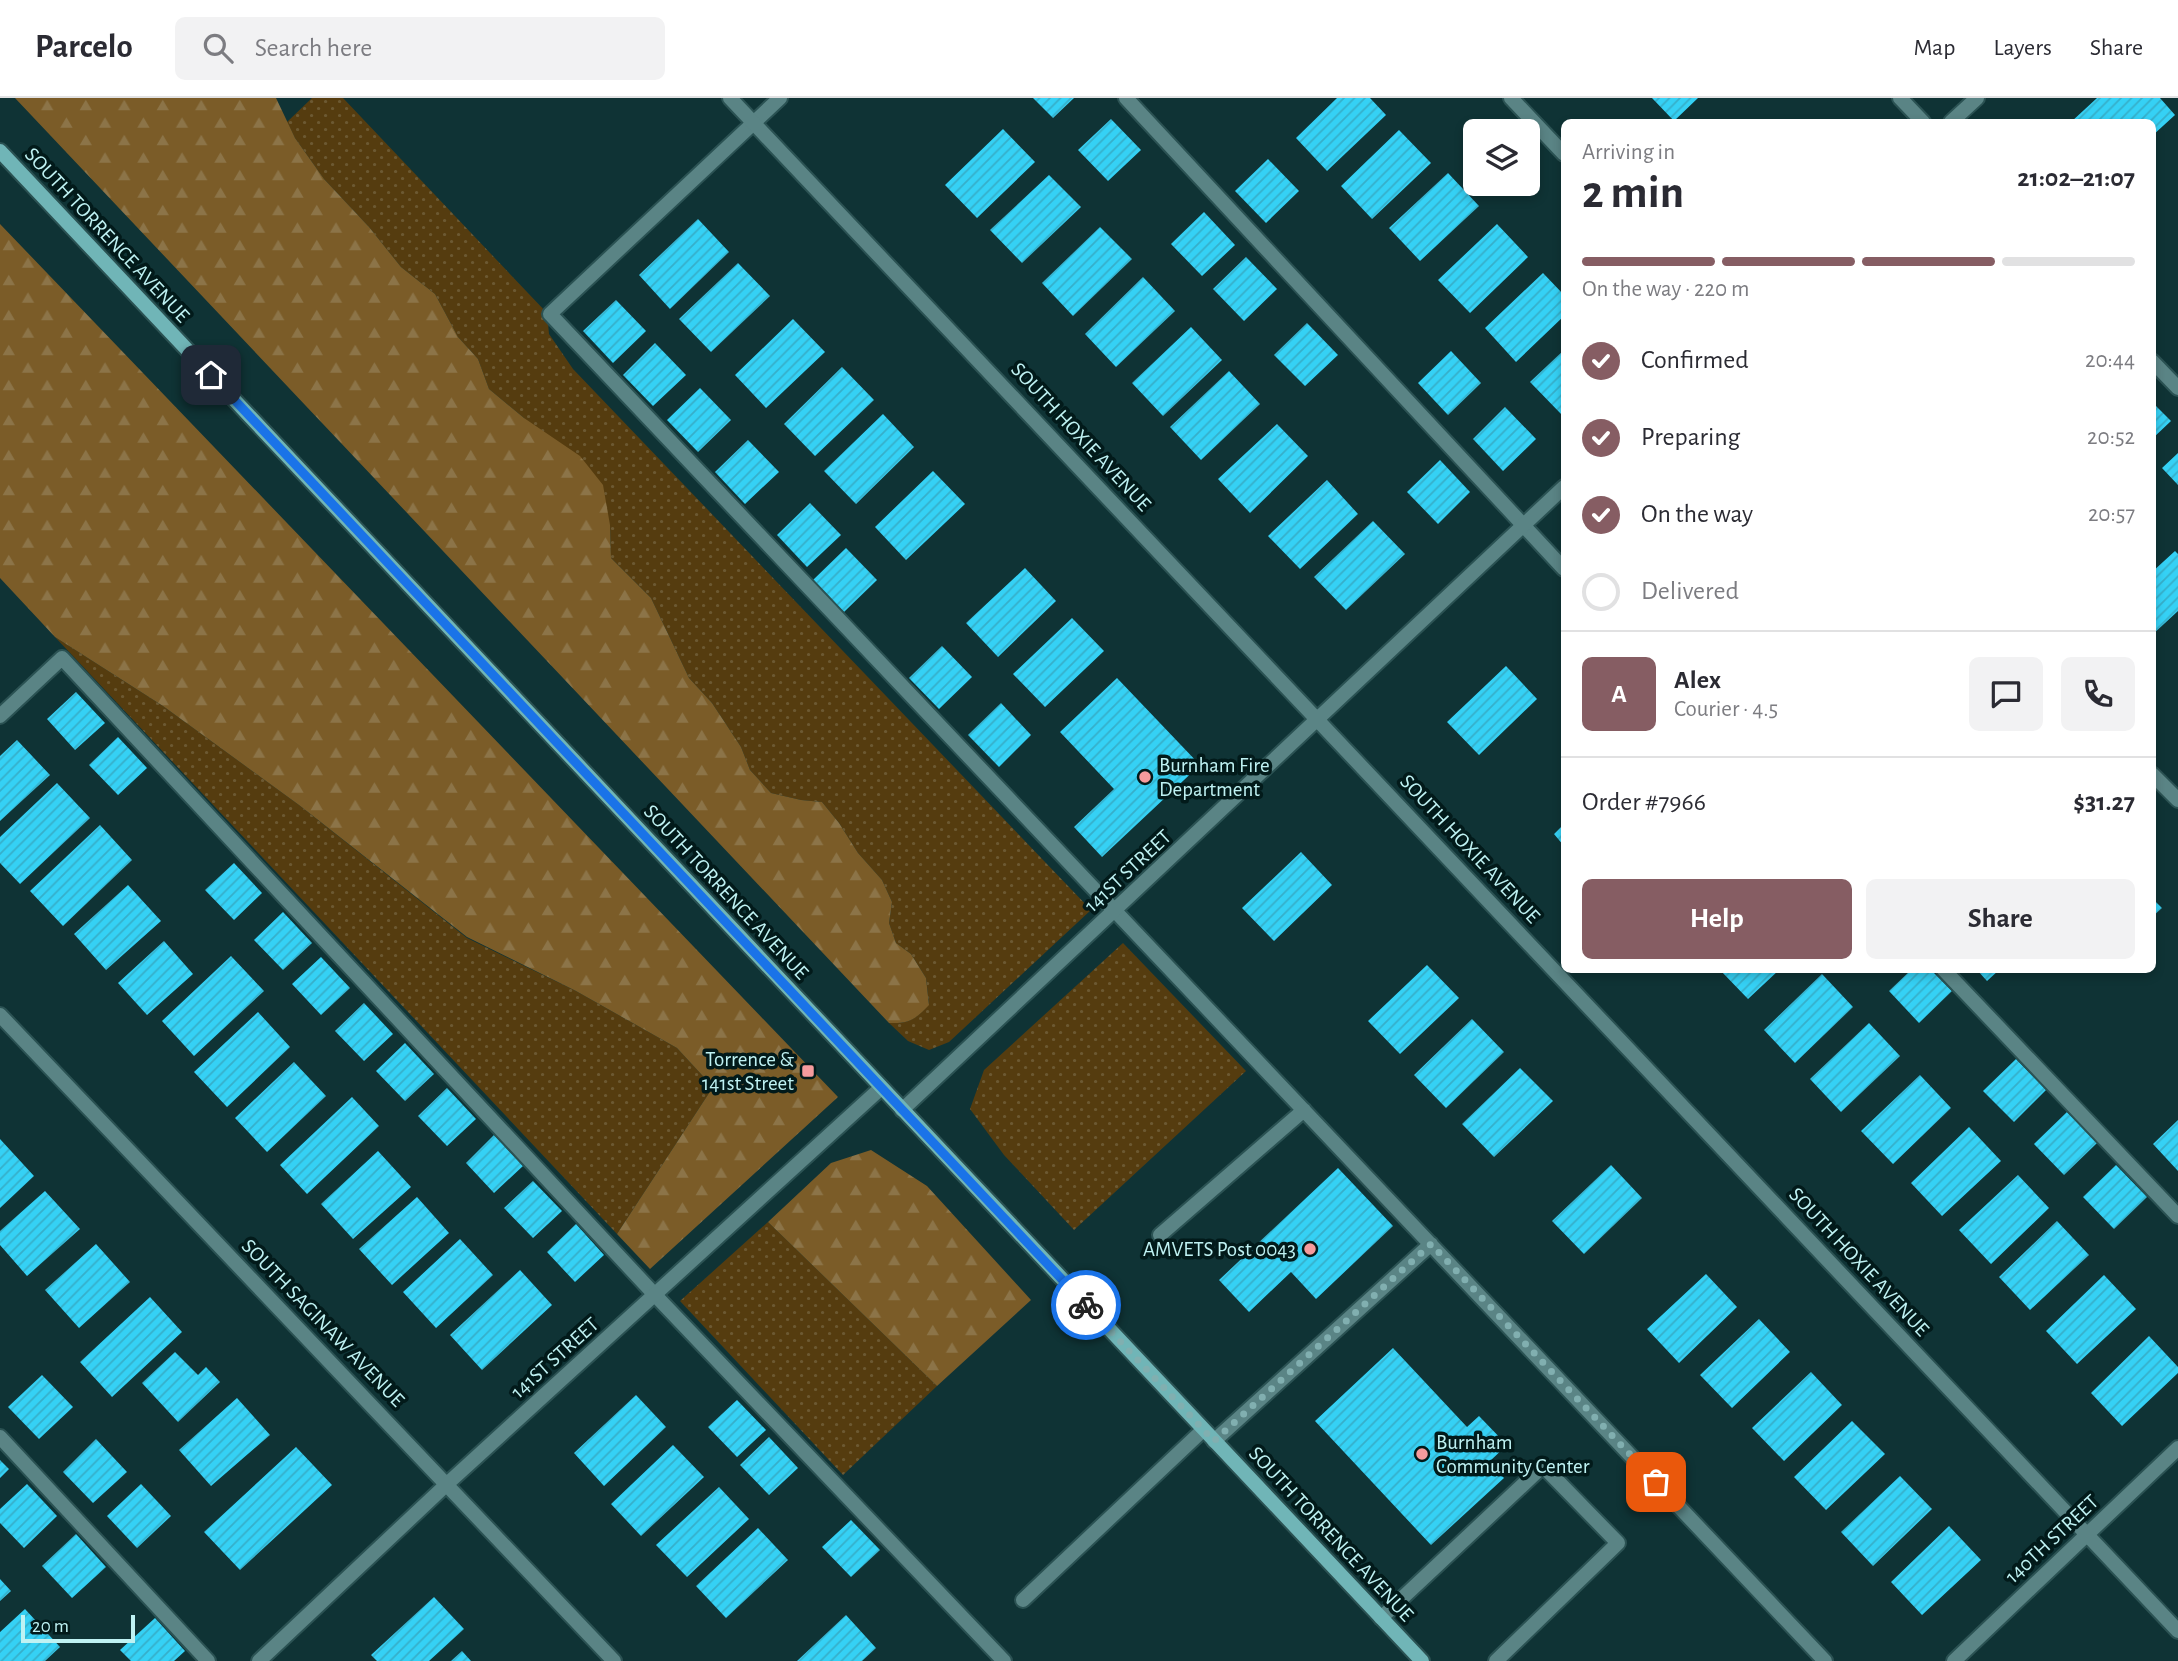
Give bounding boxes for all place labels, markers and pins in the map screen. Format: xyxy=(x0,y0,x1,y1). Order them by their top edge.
pin xyxy=(181,345,241,405)
place label: Burnham Fire Department xyxy=(1159,755,1270,800)
marker: Burnham Fire Department xyxy=(1137,769,1153,785)
place label: Torrence & 141st Street xyxy=(702,1049,794,1094)
marker: Torrence & 141st Street xyxy=(800,1063,816,1079)
place label: AMVETS Post 0043 xyxy=(1143,1239,1296,1260)
marker: AMVETS Post 0043 xyxy=(1302,1241,1318,1257)
place label: Burnham Community Center xyxy=(1436,1432,1590,1477)
marker: Burnham Community Center xyxy=(1414,1446,1430,1462)
pin xyxy=(1626,1452,1686,1512)

